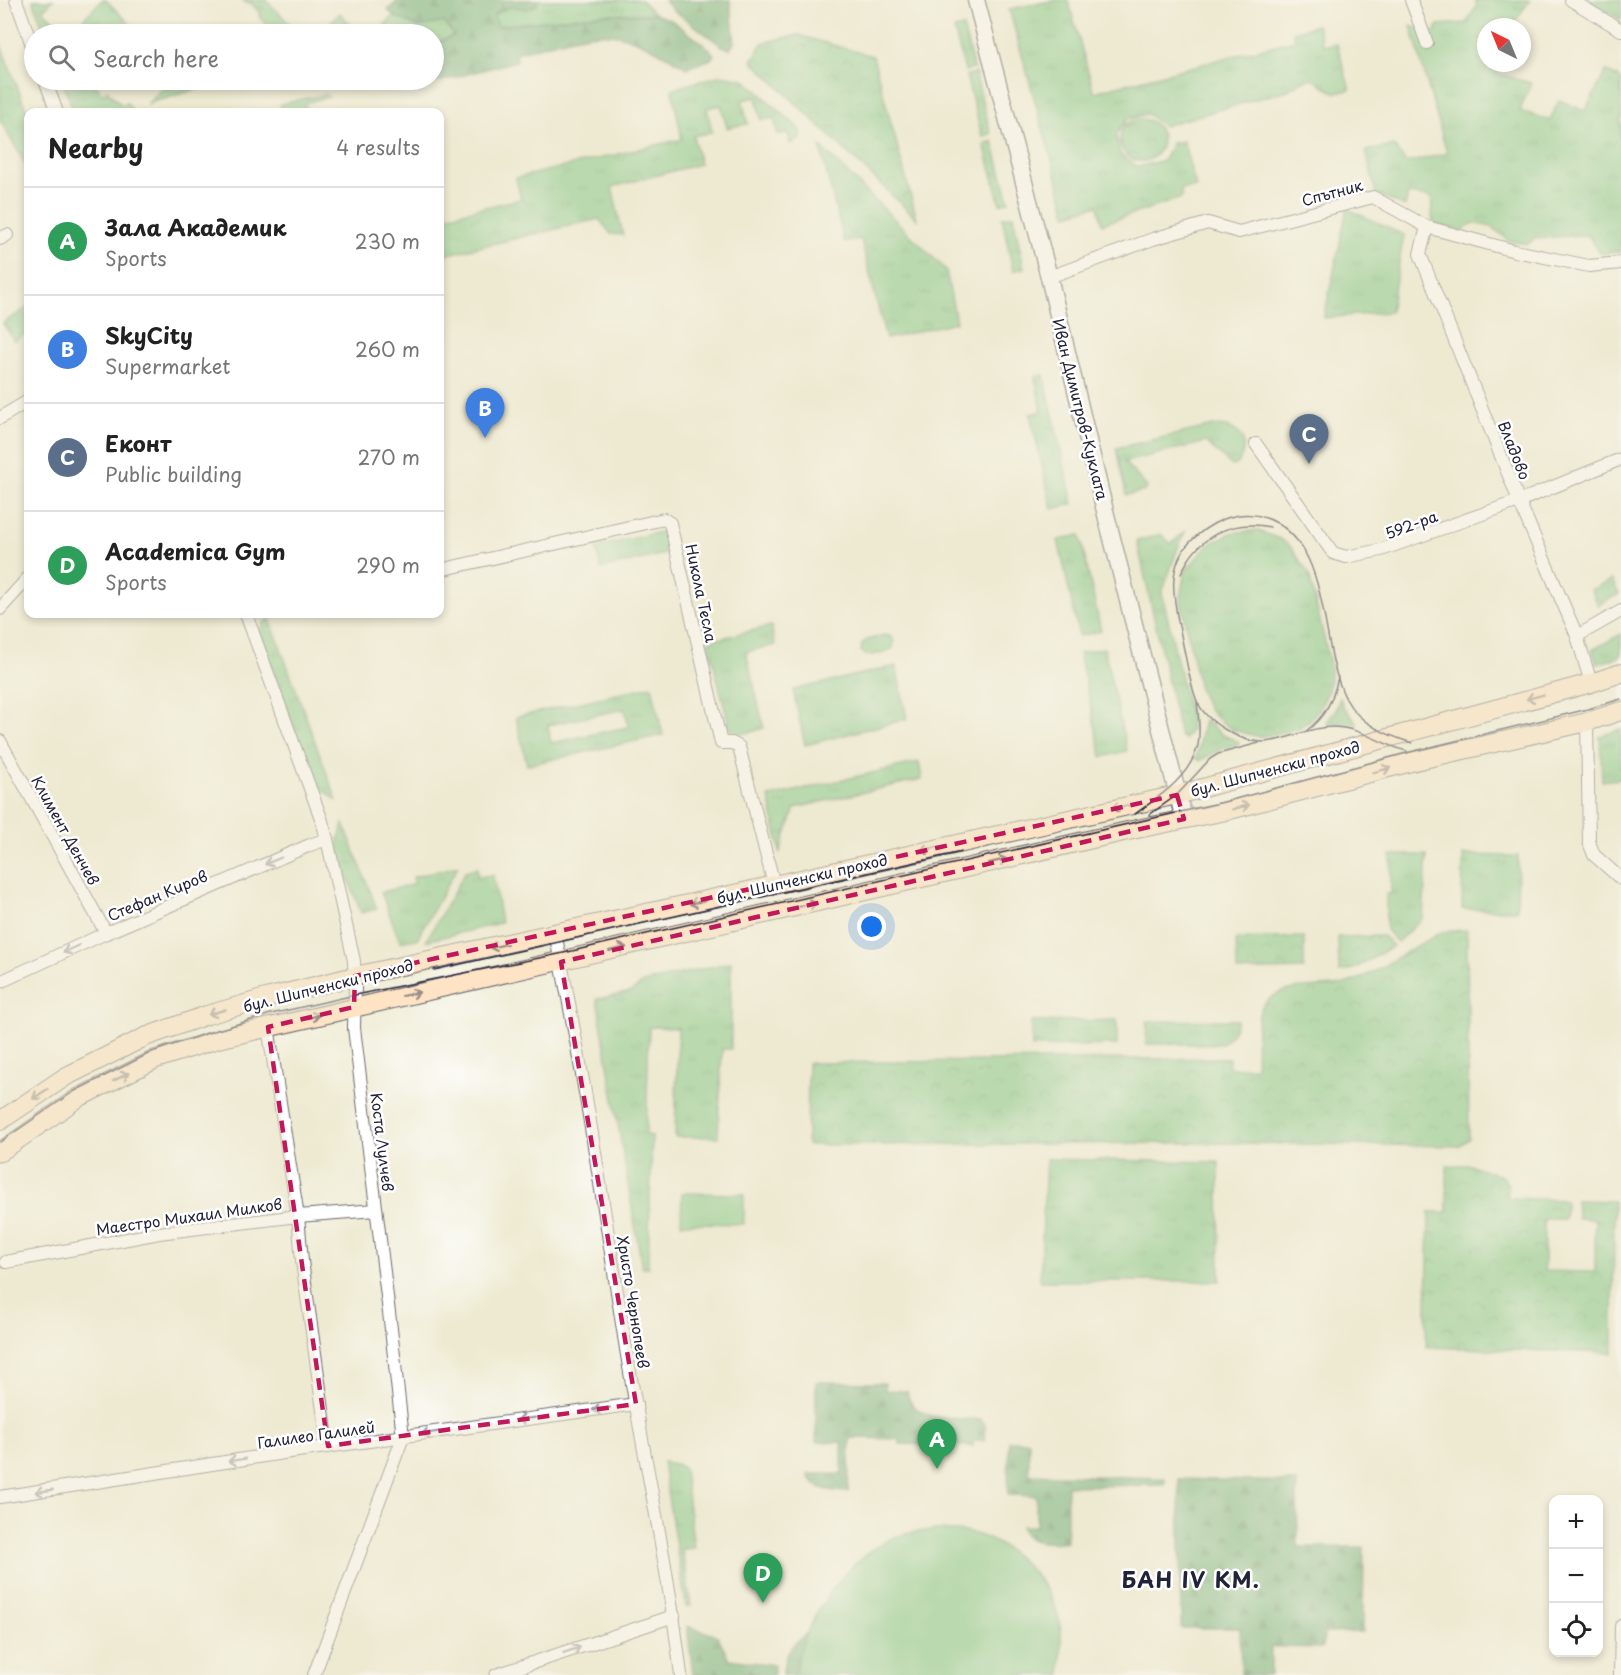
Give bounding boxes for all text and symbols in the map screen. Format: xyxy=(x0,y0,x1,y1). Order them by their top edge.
north arrow xyxy=(1477,18,1531,72)
search box xyxy=(24,24,444,90)
icon: search xyxy=(45,41,78,74)
text: Search here xyxy=(93,41,219,74)
text: Nearby xyxy=(48,128,143,167)
text: 4 results xyxy=(336,132,420,162)
street label: Спътник xyxy=(1299,173,1365,211)
text: Зала Академик xyxy=(105,210,287,243)
text: A xyxy=(60,226,75,256)
text: 230 m xyxy=(355,226,420,256)
text: Sports xyxy=(105,243,167,273)
street label: Иван Димитров-Куклата xyxy=(1047,316,1115,503)
text: SkyCity xyxy=(105,318,193,351)
text: B xyxy=(61,334,74,364)
text: 260 m xyxy=(355,334,420,364)
text: Supermarket xyxy=(105,351,231,381)
pin: B xyxy=(466,388,504,438)
pin: C xyxy=(1290,414,1328,464)
street label: Владово xyxy=(1493,417,1537,483)
text: Еконт xyxy=(105,426,171,459)
text: C xyxy=(60,442,75,472)
text: 270 m xyxy=(357,442,420,472)
text: Public building xyxy=(105,459,242,489)
street label: 592-ра xyxy=(1382,504,1441,544)
text: Academica Gym xyxy=(105,534,286,567)
street label: Никола Тесла xyxy=(680,542,724,645)
text: D xyxy=(60,550,75,580)
text: 290 m xyxy=(356,550,420,580)
text: Sports xyxy=(105,567,167,597)
one-way arrow xyxy=(1526,692,1545,704)
street label: бул. Шипченски проход xyxy=(1188,734,1362,802)
one-way arrow xyxy=(1372,764,1391,775)
street label: Климент Денчев xyxy=(26,771,106,889)
one-way arrow xyxy=(1231,800,1250,812)
one-way arrow xyxy=(1111,802,1130,814)
one-way arrow xyxy=(920,844,939,856)
street label: бул. Шипченски проход xyxy=(714,847,890,909)
one-way arrow xyxy=(988,854,1007,866)
one-way arrow xyxy=(264,856,282,867)
street label: Стефан Киров xyxy=(103,864,211,926)
one-way arrow xyxy=(689,897,709,908)
one-way arrow xyxy=(798,899,817,911)
your location xyxy=(857,912,886,941)
one-way arrow xyxy=(488,941,508,952)
one-way arrow xyxy=(608,943,627,954)
one-way arrow xyxy=(62,944,80,956)
street label: бул. Шипченски проход xyxy=(240,953,416,1017)
one-way arrow xyxy=(402,988,421,1000)
one-way arrow xyxy=(208,1007,227,1018)
one-way arrow xyxy=(301,1010,320,1022)
one-way arrow xyxy=(111,1070,129,1082)
one-way arrow xyxy=(32,1087,49,1100)
street label: Коста Лулчев xyxy=(366,1091,401,1193)
street label: Маестро Михаил Милков xyxy=(95,1192,284,1240)
street label: Христо Чернопеев xyxy=(612,1234,656,1370)
one-way arrow xyxy=(591,1404,611,1415)
street label: Галилео Галилей xyxy=(256,1414,376,1454)
one-way arrow xyxy=(517,1414,537,1425)
pin: A xyxy=(918,1420,956,1469)
one-way arrow xyxy=(420,1428,440,1439)
one-way arrow xyxy=(227,1455,247,1466)
one-way arrow xyxy=(35,1485,54,1496)
map controls xyxy=(1549,1495,1603,1657)
button: + xyxy=(1549,1495,1603,1549)
button: − xyxy=(1549,1549,1603,1603)
pin: D xyxy=(744,1554,783,1603)
district label: БАН IV КМ. xyxy=(1122,1563,1260,1595)
button: locate xyxy=(1549,1603,1603,1657)
one-way arrow xyxy=(562,1643,581,1654)

